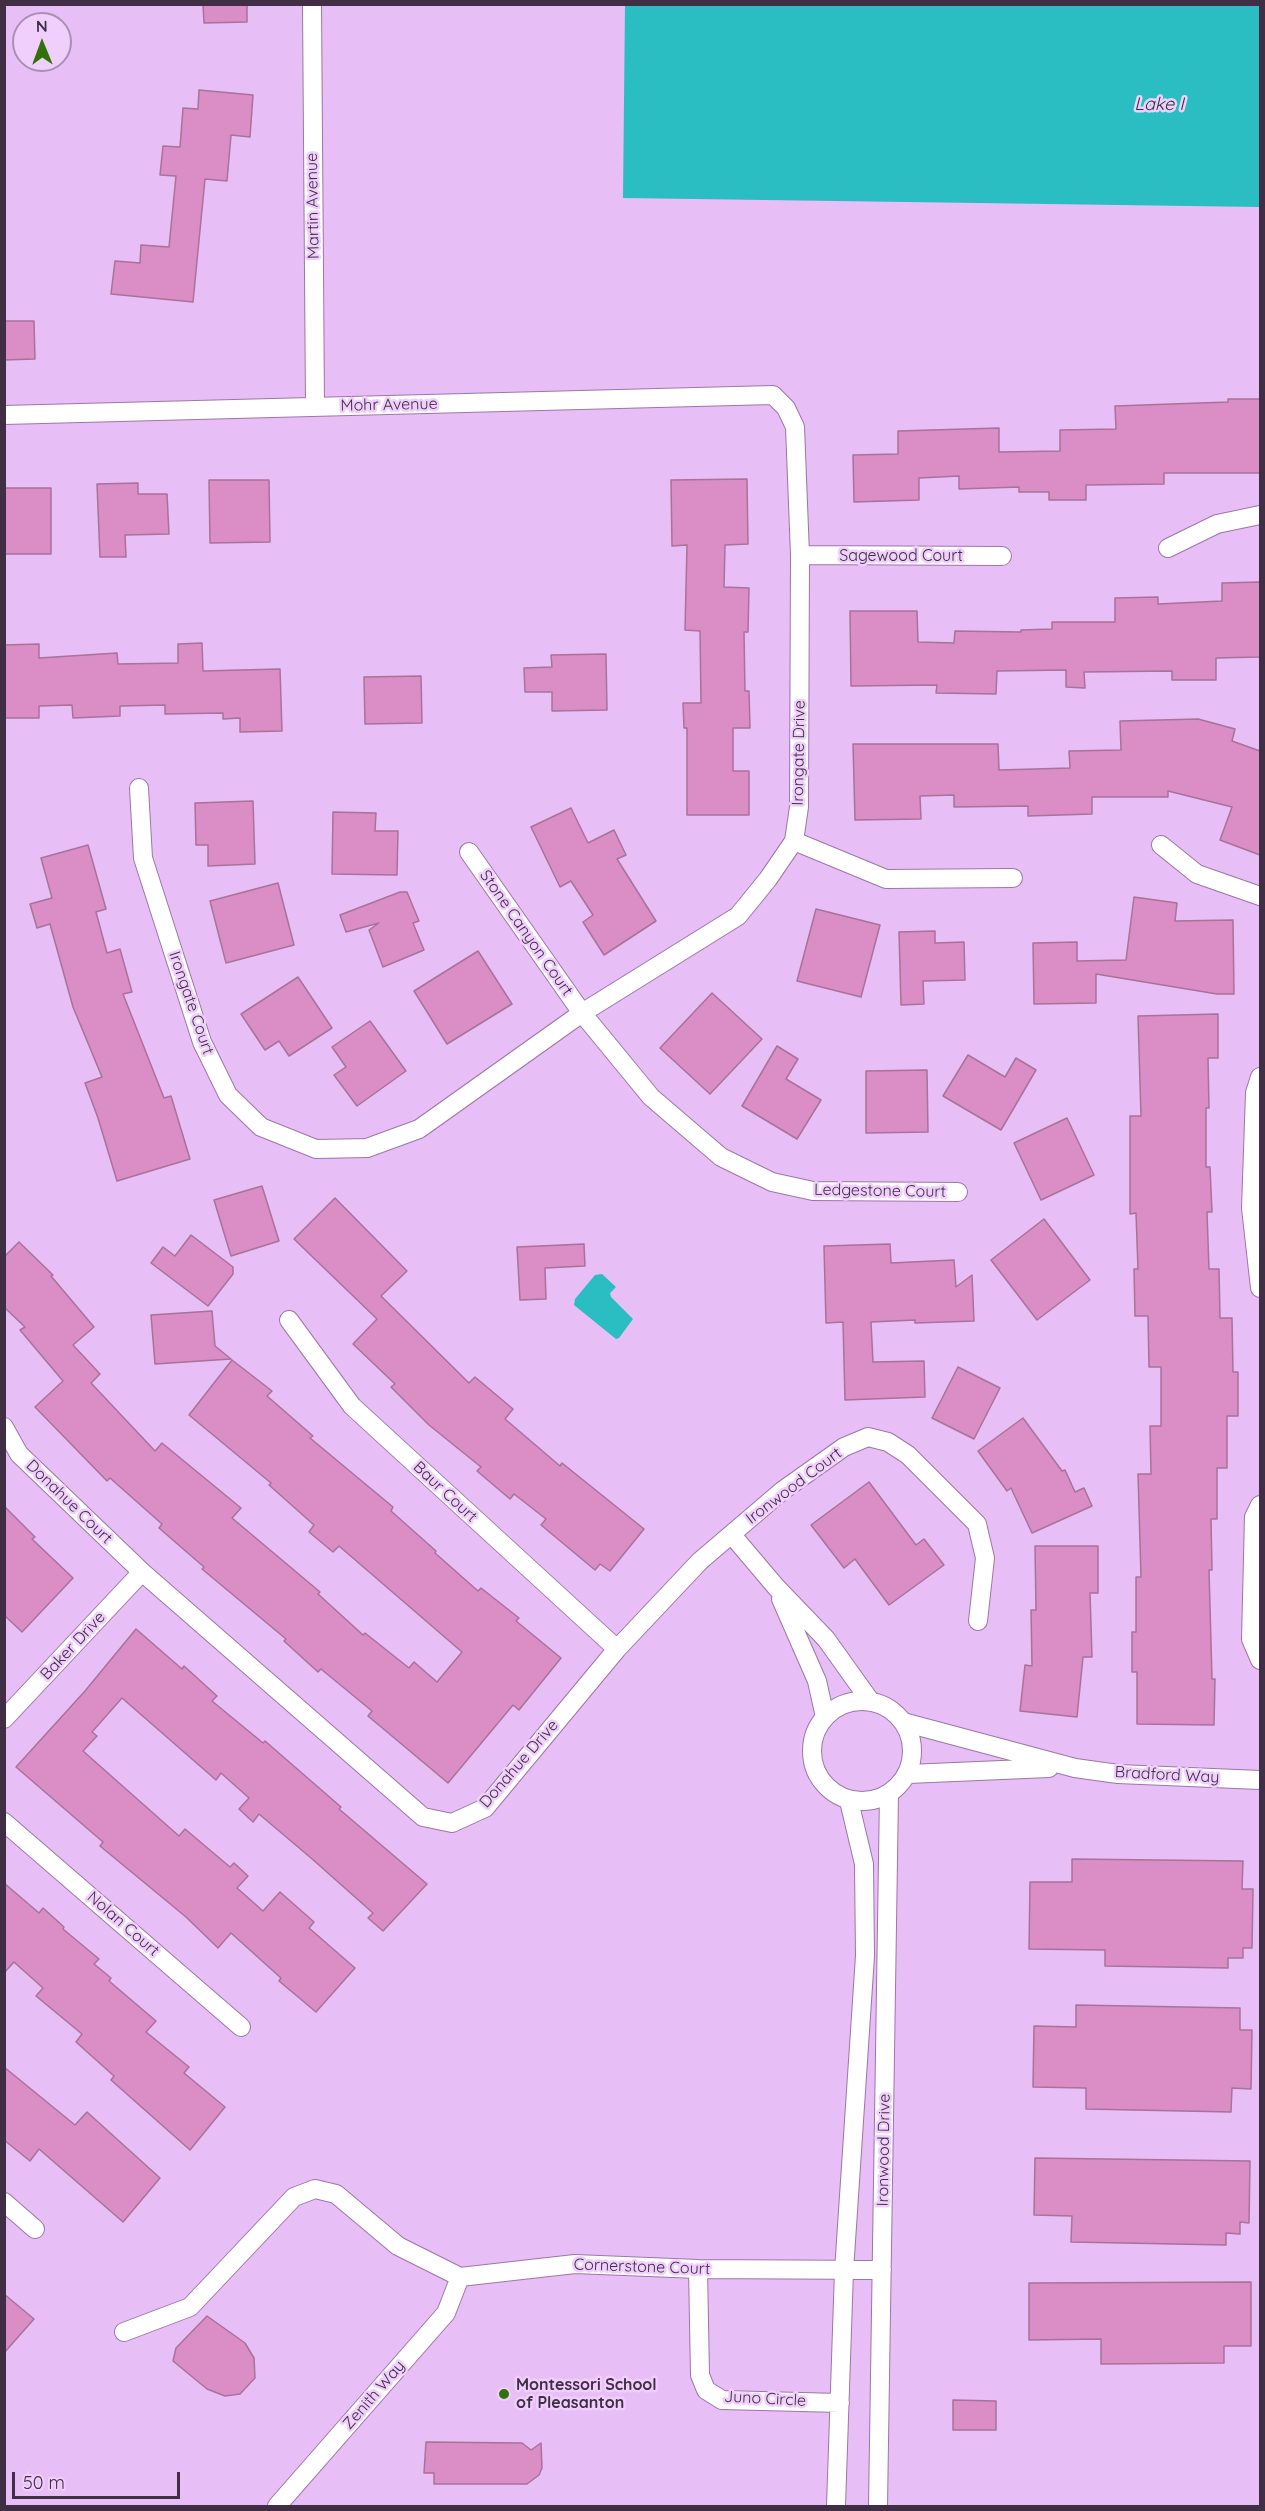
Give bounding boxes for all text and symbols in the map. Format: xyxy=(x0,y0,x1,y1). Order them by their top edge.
north arrow xyxy=(12,12,72,72)
text: N xyxy=(36,16,48,36)
water label: Lake I xyxy=(1134,94,1184,116)
street label: Martin Avenue xyxy=(302,153,324,259)
street label: Mohr Avenue xyxy=(340,395,438,415)
street label: Sagewood Court xyxy=(839,546,963,566)
street label: Irongate Drive xyxy=(788,700,810,806)
street label: Stone Canyon Court xyxy=(475,866,577,1000)
street label: Irongate Court xyxy=(164,949,218,1057)
street label: Ledgestone Court xyxy=(814,1180,946,1202)
street label: Ironwood Court xyxy=(742,1444,846,1528)
street label: Donahue Court xyxy=(22,1456,116,1548)
street label: Baur Court xyxy=(409,1458,481,1526)
street label: Baker Drive xyxy=(37,1608,109,1684)
street label: Donahue Drive xyxy=(476,1716,562,1812)
street label: Bradford Way xyxy=(1114,1763,1220,1787)
street label: Nolan Court xyxy=(83,1888,163,1960)
street label: Ironwood Drive xyxy=(873,2094,895,2206)
street label: Cornerstone Court xyxy=(573,2255,711,2279)
street label: Zenith Way xyxy=(339,2357,409,2433)
place label: Montessori School of Pleasanton xyxy=(516,2375,657,2413)
marker: Montessori School of Pleasanton xyxy=(497,2387,511,2401)
street label: Juno Circle xyxy=(724,2387,806,2411)
scale bar xyxy=(15,2460,183,2498)
text: 50 m xyxy=(23,2471,65,2494)

